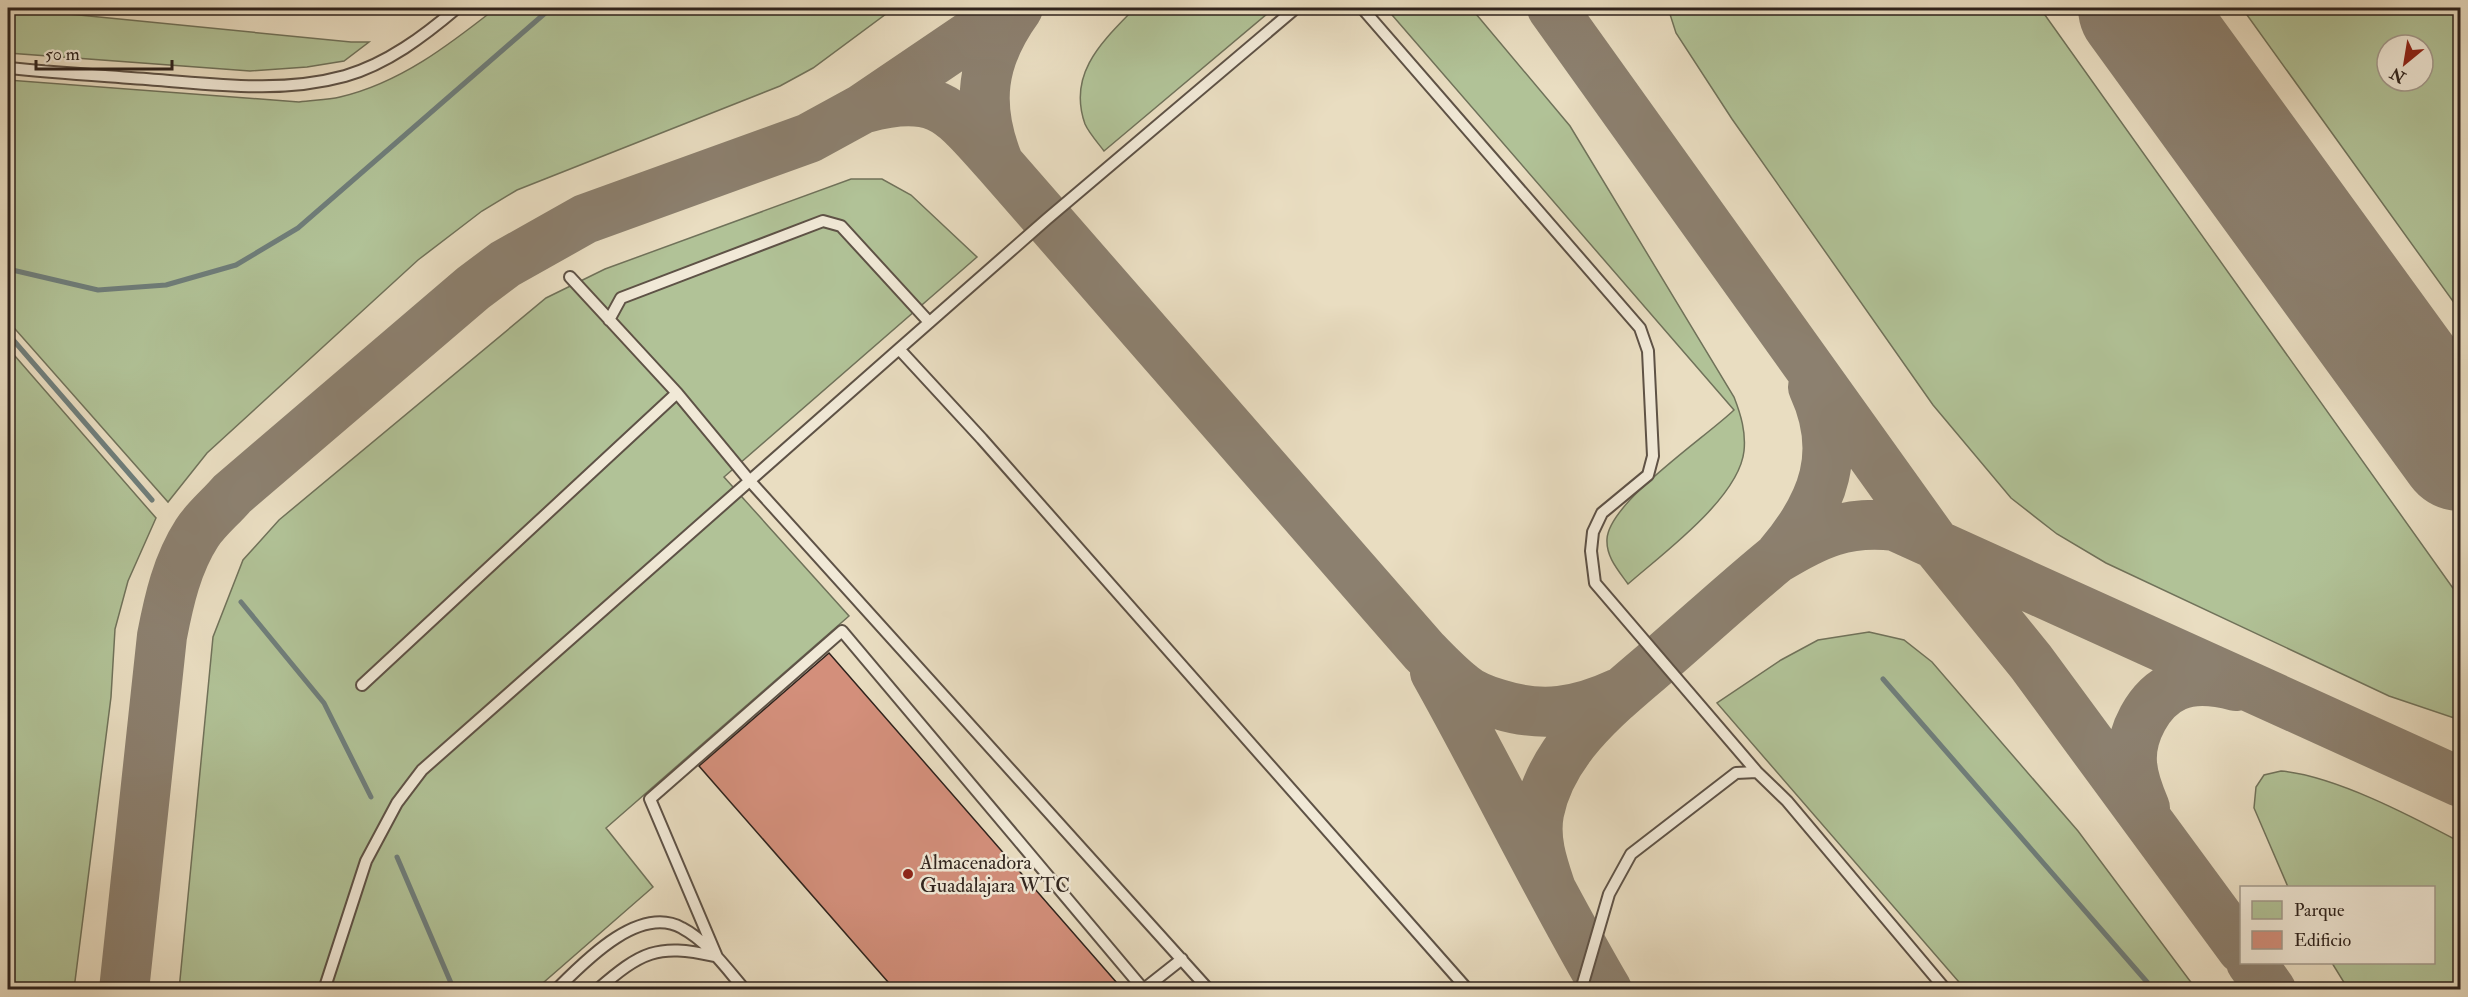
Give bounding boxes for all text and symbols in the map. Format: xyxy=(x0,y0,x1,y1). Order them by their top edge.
scale bar xyxy=(36,33,172,71)
north arrow xyxy=(2375,33,2435,93)
text: 50 m xyxy=(45,43,80,66)
text: N xyxy=(2386,63,2410,88)
place label: Almacenadora Guadalajara WTC xyxy=(919,850,1070,898)
marker: Almacenadora Guadalajara WTC xyxy=(901,867,915,881)
legend xyxy=(2240,886,2435,964)
text: Parque xyxy=(2294,899,2345,922)
text: Edificio xyxy=(2294,929,2351,952)

